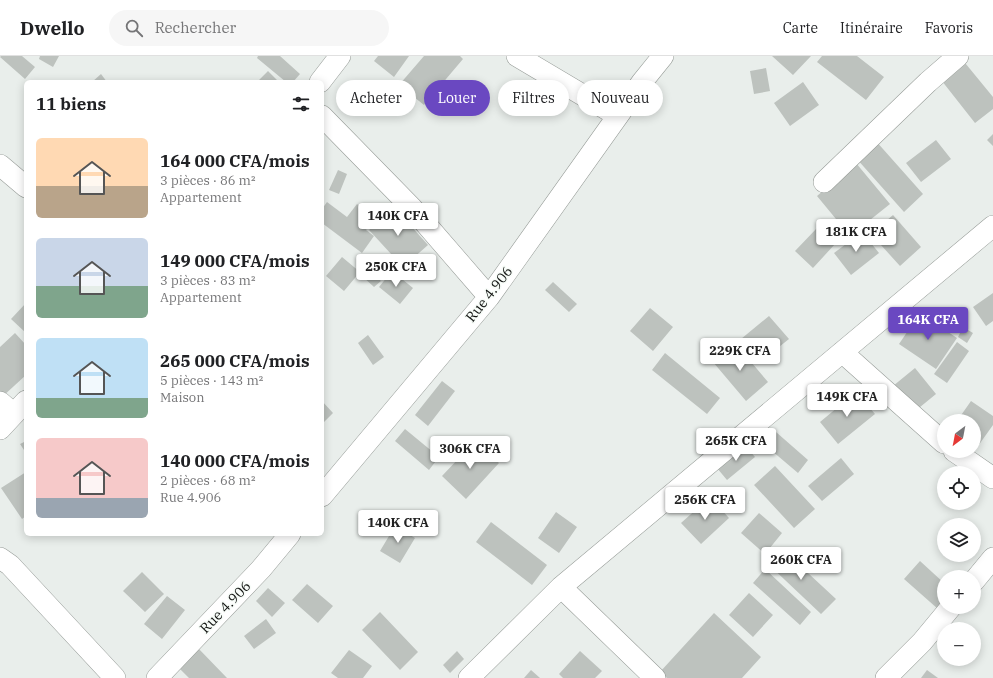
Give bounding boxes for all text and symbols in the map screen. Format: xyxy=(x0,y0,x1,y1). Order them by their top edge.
search box xyxy=(109,10,389,46)
text: Dwello xyxy=(20,16,85,40)
icon: search xyxy=(123,17,145,39)
text: Rechercher xyxy=(155,18,236,37)
text: Carte xyxy=(783,19,818,37)
text: Itinéraire xyxy=(840,19,903,37)
text: Favoris xyxy=(925,19,973,37)
chip: Acheter xyxy=(336,80,416,116)
chip: Louer xyxy=(424,80,490,116)
chip: Filtres xyxy=(498,80,569,116)
chip: Nouveau xyxy=(577,80,663,116)
text: 11 biens xyxy=(36,93,106,115)
icon: filters xyxy=(290,93,312,115)
text: 164 000 CFA/mois xyxy=(160,150,310,172)
icon: home xyxy=(68,154,116,202)
text: 3 pièces · 86 m² xyxy=(160,172,256,189)
text: Appartement xyxy=(160,189,242,206)
pin: 140K CFA xyxy=(357,203,439,237)
text: 140K CFA xyxy=(367,207,429,224)
pin: 181K CFA xyxy=(815,219,897,253)
text: 181K CFA xyxy=(825,223,887,240)
text: 149 000 CFA/mois xyxy=(160,250,310,272)
icon: home xyxy=(68,254,116,302)
pin: 250K CFA xyxy=(355,254,437,288)
text: 250K CFA xyxy=(365,258,427,275)
street label: Rue 4.906 xyxy=(462,262,516,326)
text: 3 pièces · 83 m² xyxy=(160,272,256,289)
text: Appartement xyxy=(160,289,242,306)
pin: 164K CFA xyxy=(887,307,969,341)
text: 164K CFA xyxy=(897,311,959,328)
pin: 229K CFA xyxy=(699,338,781,372)
text: 229K CFA xyxy=(709,342,771,359)
text: 265 000 CFA/mois xyxy=(160,350,310,372)
icon: home xyxy=(68,354,116,402)
text: 5 pièces · 143 m² xyxy=(160,372,263,389)
pin: 149K CFA xyxy=(806,384,888,418)
text: 149K CFA xyxy=(816,388,878,405)
text: Maison xyxy=(160,389,205,406)
north arrow xyxy=(937,414,981,458)
map controls xyxy=(937,414,981,666)
pin: 265K CFA xyxy=(695,428,777,462)
text: 265K CFA xyxy=(705,432,767,449)
pin: 306K CFA xyxy=(429,436,511,470)
text: 306K CFA xyxy=(439,440,501,457)
text: 140 000 CFA/mois xyxy=(160,450,310,472)
icon: home xyxy=(68,454,116,502)
button: locate xyxy=(937,466,981,510)
text: 2 pièces · 68 m² xyxy=(160,472,256,489)
pin: 256K CFA xyxy=(664,487,746,521)
text: Rue 4.906 xyxy=(160,489,221,506)
text: 256K CFA xyxy=(674,491,736,508)
pin: 140K CFA xyxy=(357,510,439,544)
text: 140K CFA xyxy=(367,514,429,531)
button: layers xyxy=(937,518,981,562)
pin: 260K CFA xyxy=(760,547,842,581)
text: 260K CFA xyxy=(770,551,832,568)
button: + xyxy=(937,570,981,614)
street label: Rue 4.906 xyxy=(196,577,254,637)
button: − xyxy=(937,622,981,666)

